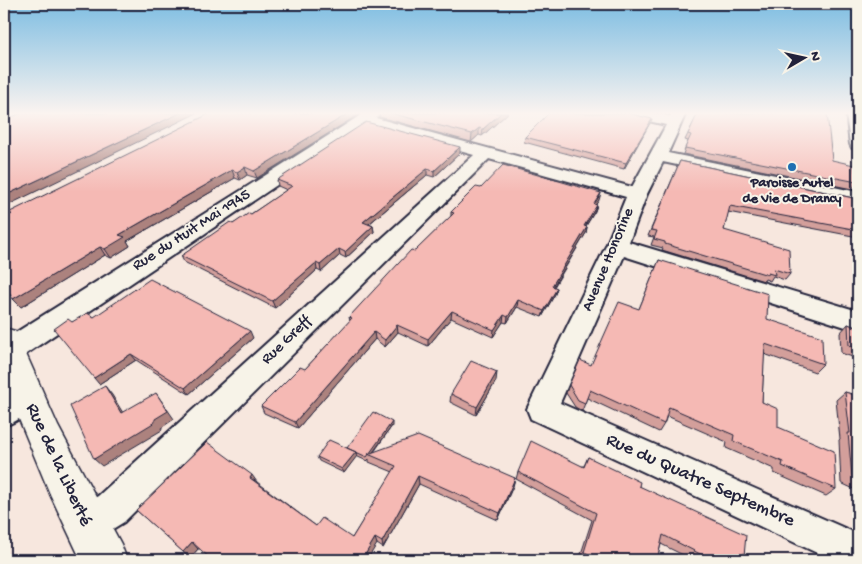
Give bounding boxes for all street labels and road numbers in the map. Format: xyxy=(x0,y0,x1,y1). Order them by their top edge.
street label: Rue du Huit Mai 1945 xyxy=(129,186,255,276)
street label: Avenue Honorine xyxy=(579,205,640,314)
street label: Rue Greff xyxy=(258,312,317,369)
street label: Rue de la Liberté xyxy=(19,400,97,530)
street label: Rue du Quatre Septembre xyxy=(602,429,798,533)

